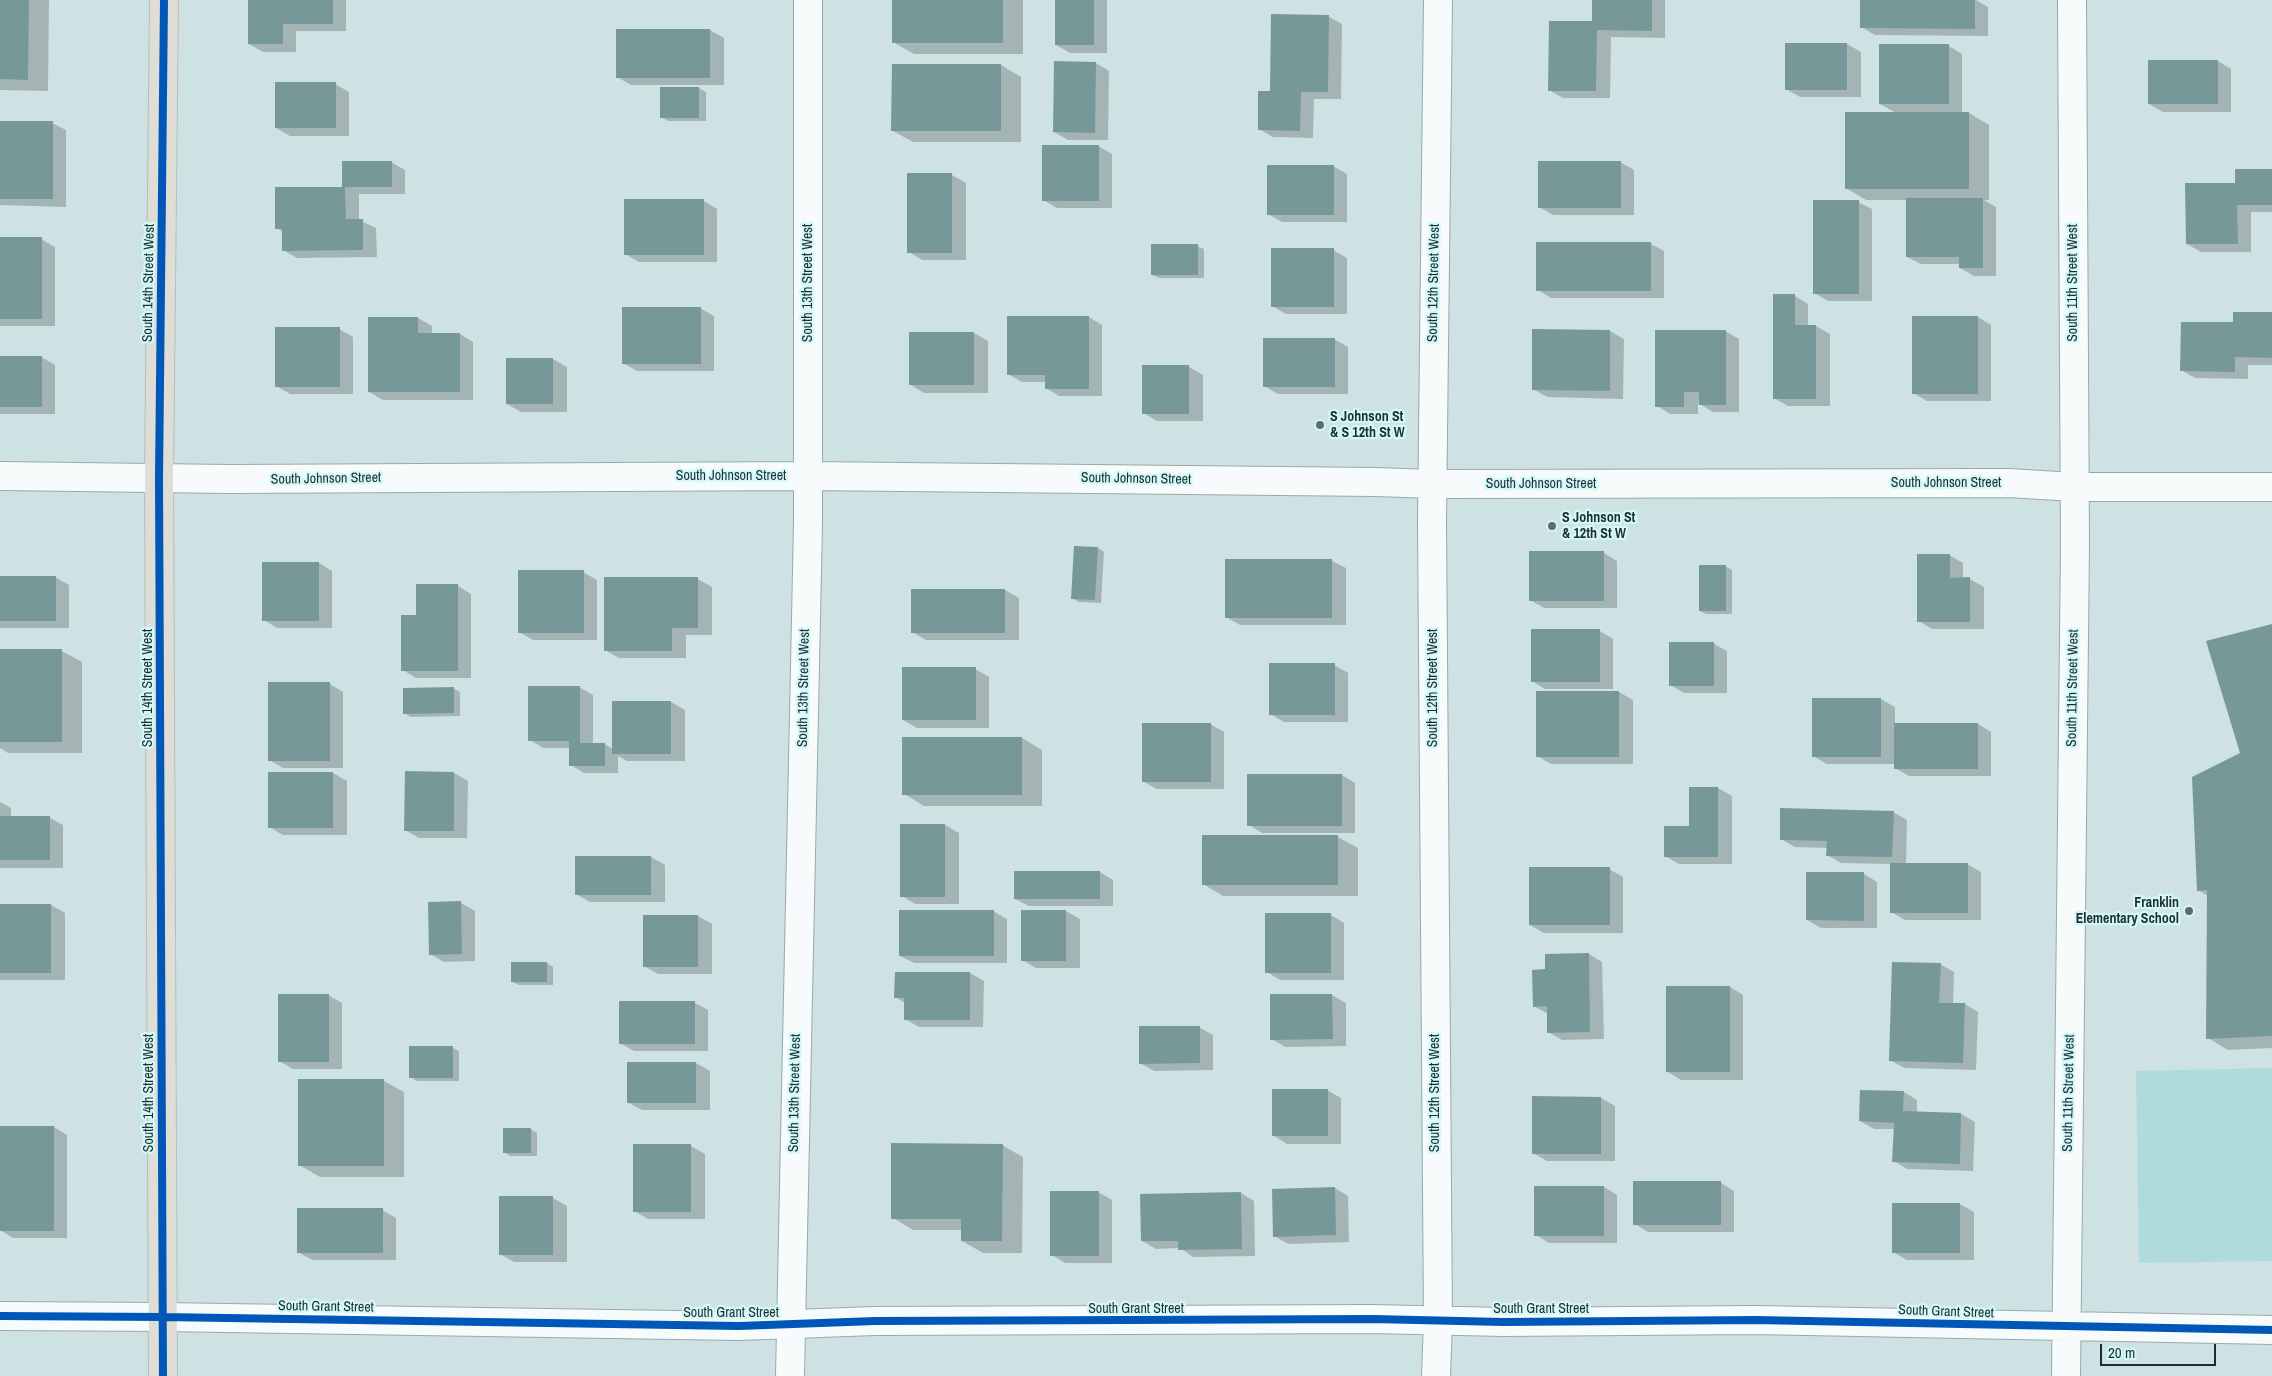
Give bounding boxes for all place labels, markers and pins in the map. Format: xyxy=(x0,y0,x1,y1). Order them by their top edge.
place label: S Johnson St & S 12th St W xyxy=(1330,409,1405,442)
marker: S Johnson St & S 12th St W xyxy=(1314,419,1326,431)
place label: S Johnson St & 12th St W xyxy=(1562,510,1635,542)
marker: S Johnson St & 12th St W xyxy=(1546,520,1558,532)
place label: Franklin Elementary School xyxy=(2076,895,2179,928)
marker: Franklin Elementary School xyxy=(2183,905,2195,917)

